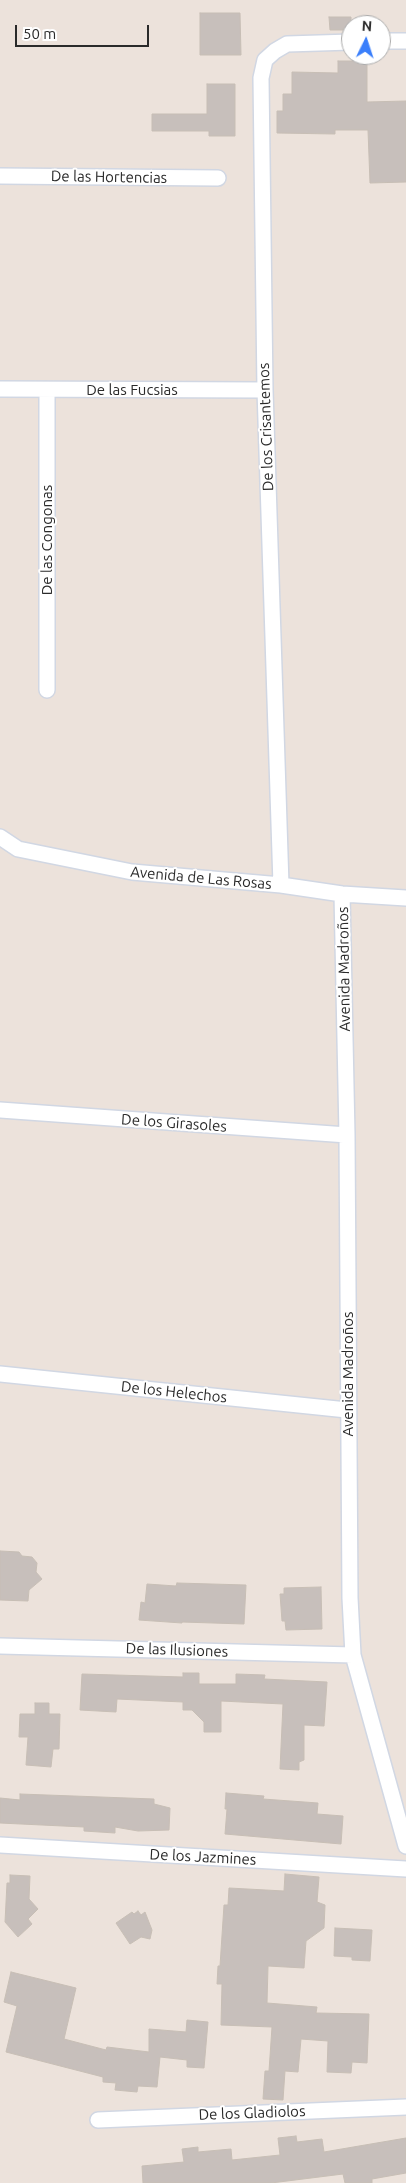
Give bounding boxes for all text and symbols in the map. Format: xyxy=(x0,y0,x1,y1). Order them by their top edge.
scale bar xyxy=(18,15,151,47)
north arrow xyxy=(341,15,391,65)
text: N xyxy=(361,18,373,34)
text: 50 m xyxy=(23,25,56,42)
street label: De las Hortencias xyxy=(51,167,167,187)
street label: De los Crisantemos xyxy=(255,362,277,492)
street label: De las Fucsias xyxy=(86,381,178,399)
street label: De las Congonas xyxy=(38,485,56,595)
street label: Avenida de Las Rosas xyxy=(130,863,272,893)
street label: Avenida Madroños xyxy=(334,906,354,1032)
street label: De los Girasoles xyxy=(121,1110,227,1136)
street label: Avenida Madroños xyxy=(339,1311,357,1437)
street label: De los Helechos xyxy=(120,1377,228,1407)
street label: De las Ilusiones xyxy=(125,1639,229,1661)
street label: De los Jazmines xyxy=(149,1845,257,1869)
street label: De los Gladiolos xyxy=(198,2102,306,2124)

